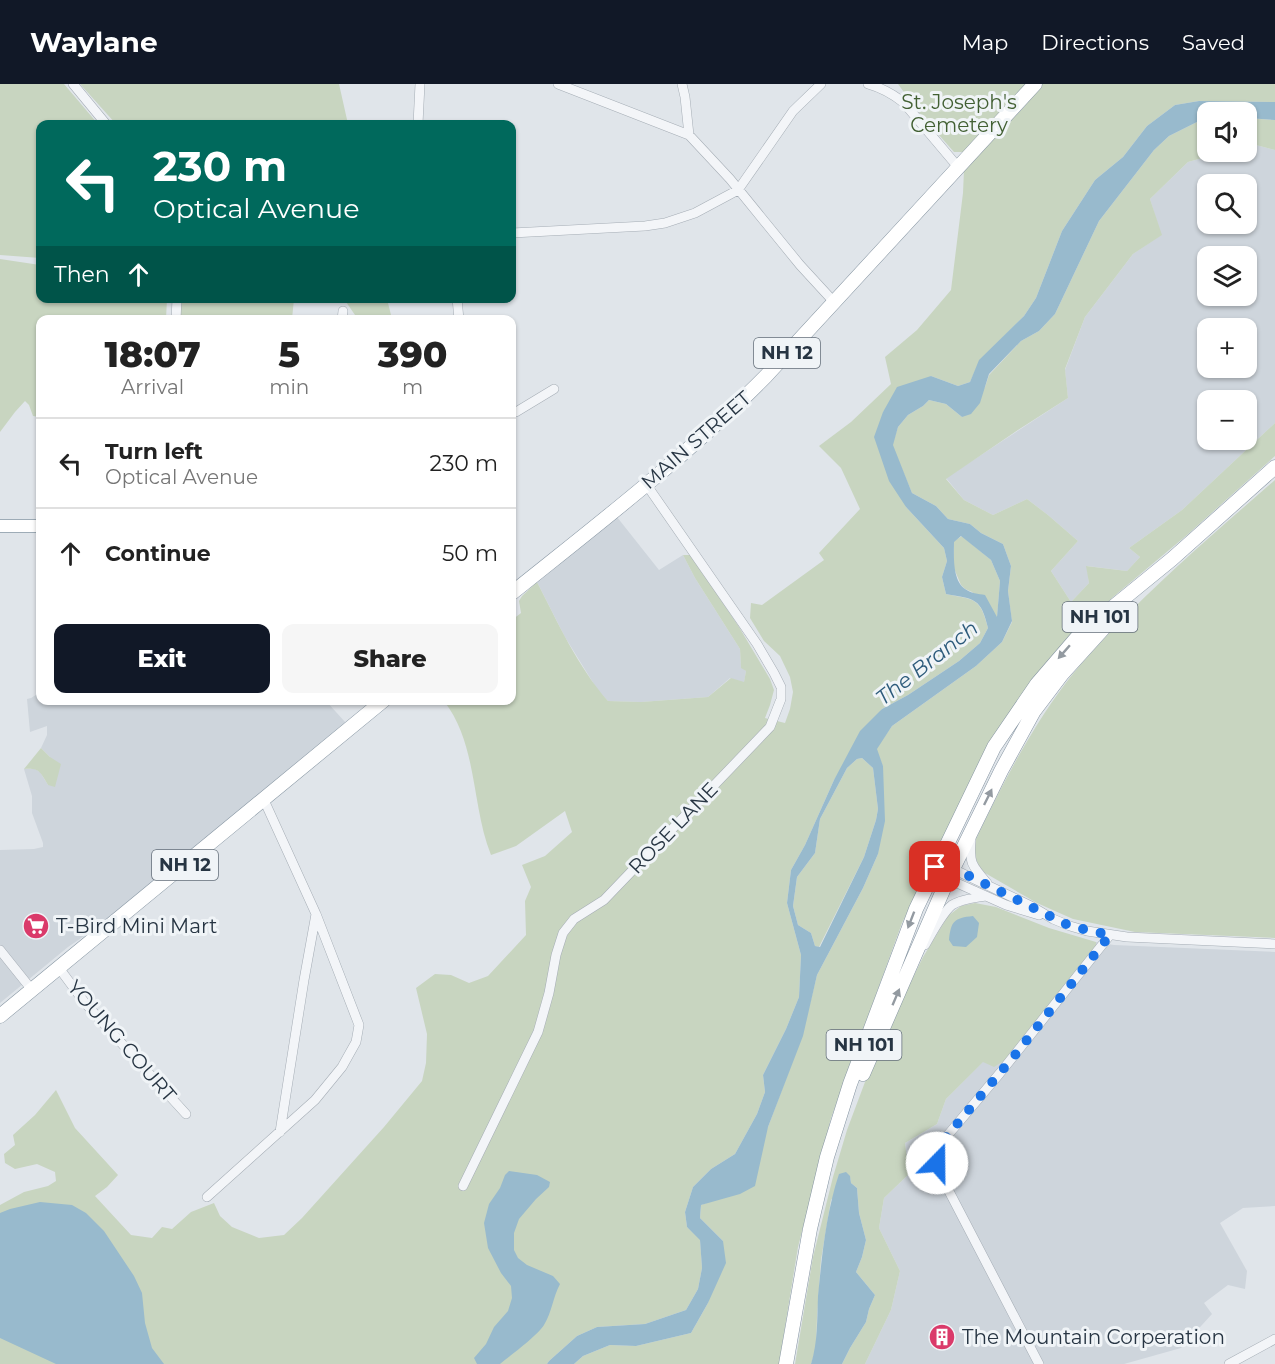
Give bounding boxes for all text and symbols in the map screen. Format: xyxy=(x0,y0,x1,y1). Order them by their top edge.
text: Waylane xyxy=(30,25,158,59)
text: Map xyxy=(962,30,1008,55)
text: Directions xyxy=(1041,30,1149,55)
text: Saved xyxy=(1182,30,1245,55)
park label: St. Joseph's Cemetery xyxy=(901,90,1017,137)
map controls xyxy=(1197,102,1257,450)
button: sound xyxy=(1197,102,1257,162)
text: 230 m xyxy=(153,140,287,192)
icon: left xyxy=(54,144,132,222)
button: search xyxy=(1197,174,1257,234)
text: Optical Avenue xyxy=(153,192,360,225)
button: layers xyxy=(1197,246,1257,306)
icon: ahead xyxy=(122,258,155,291)
text: Then xyxy=(54,261,110,288)
button: + xyxy=(1197,318,1257,378)
text: 18:07 xyxy=(104,332,201,376)
text: 5 xyxy=(278,332,300,376)
text: 390 xyxy=(378,332,448,376)
road number: NH 12 xyxy=(754,338,820,368)
text: Arrival xyxy=(121,375,184,399)
text: min xyxy=(269,375,309,399)
text: m xyxy=(402,375,423,399)
street label: MAIN STREET xyxy=(636,386,756,494)
button: − xyxy=(1197,390,1257,450)
text: Turn left xyxy=(105,438,203,465)
icon: left xyxy=(54,447,87,480)
text: 230 m xyxy=(429,450,498,477)
text: Optical Avenue xyxy=(105,465,258,489)
icon: ahead xyxy=(54,537,87,570)
text: Continue xyxy=(105,540,211,567)
text: 50 m xyxy=(442,540,498,567)
road number: NH 101 xyxy=(1062,602,1138,632)
water label: The Branch xyxy=(871,615,983,710)
button: Exit xyxy=(54,624,270,693)
button: Share xyxy=(282,624,498,693)
one-way arrow xyxy=(1058,644,1071,659)
street label: ROSE LANE xyxy=(623,777,723,879)
one-way arrow xyxy=(983,789,993,806)
pin xyxy=(909,841,960,892)
road number: NH 12 xyxy=(152,850,218,880)
icon: arrive xyxy=(918,850,951,883)
supermarket icon: T-Bird Mini Mart xyxy=(21,911,51,941)
one-way arrow xyxy=(906,911,916,929)
place label: T-Bird Mini Mart xyxy=(56,914,217,938)
street label: YOUNG COURT xyxy=(63,975,182,1107)
one-way arrow xyxy=(891,988,901,1006)
road number: NH 101 xyxy=(826,1030,902,1060)
position arrow xyxy=(905,1131,969,1195)
building icon: The Mountain Corperation xyxy=(927,1322,957,1352)
place label: The Mountain Corperation xyxy=(962,1325,1225,1349)

